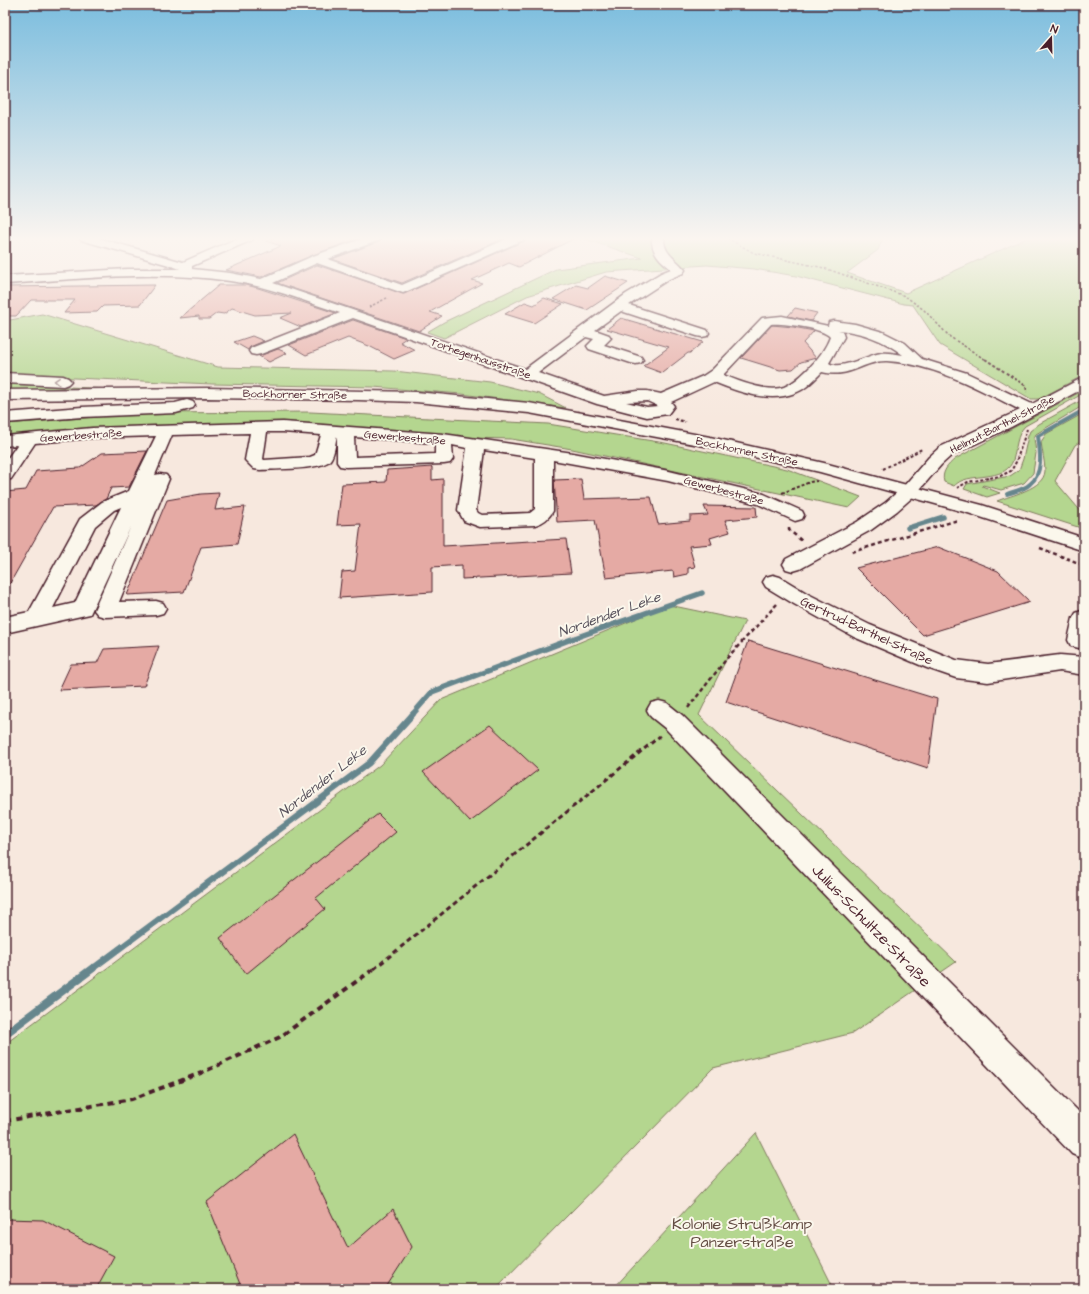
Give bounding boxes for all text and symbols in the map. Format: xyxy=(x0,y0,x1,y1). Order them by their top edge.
north arrow xyxy=(1031,18,1071,58)
text: N xyxy=(1048,21,1060,37)
street label: Torhegenhausstraße xyxy=(428,334,533,384)
one-way arrow xyxy=(54,376,60,385)
street label: Bockhorner Straße xyxy=(243,386,347,403)
street label: Hellmut-Barthel-Straße xyxy=(947,392,1057,457)
street label: Gewerbestraße xyxy=(40,425,123,446)
street label: Gewerbestraße xyxy=(363,426,447,449)
street label: Bockhorner Straße xyxy=(694,433,800,470)
street label: Gewerbestraße xyxy=(682,473,765,508)
water label: Nordender Leke xyxy=(555,587,665,643)
street label: Gertrud-Barthel-Straße xyxy=(797,592,936,670)
water label: Nordender Leke xyxy=(274,740,372,823)
street label: Julius-Schultze-Straße xyxy=(807,859,936,992)
park label: Kolonie Strußkamp Panzerstraße xyxy=(672,1213,812,1253)

